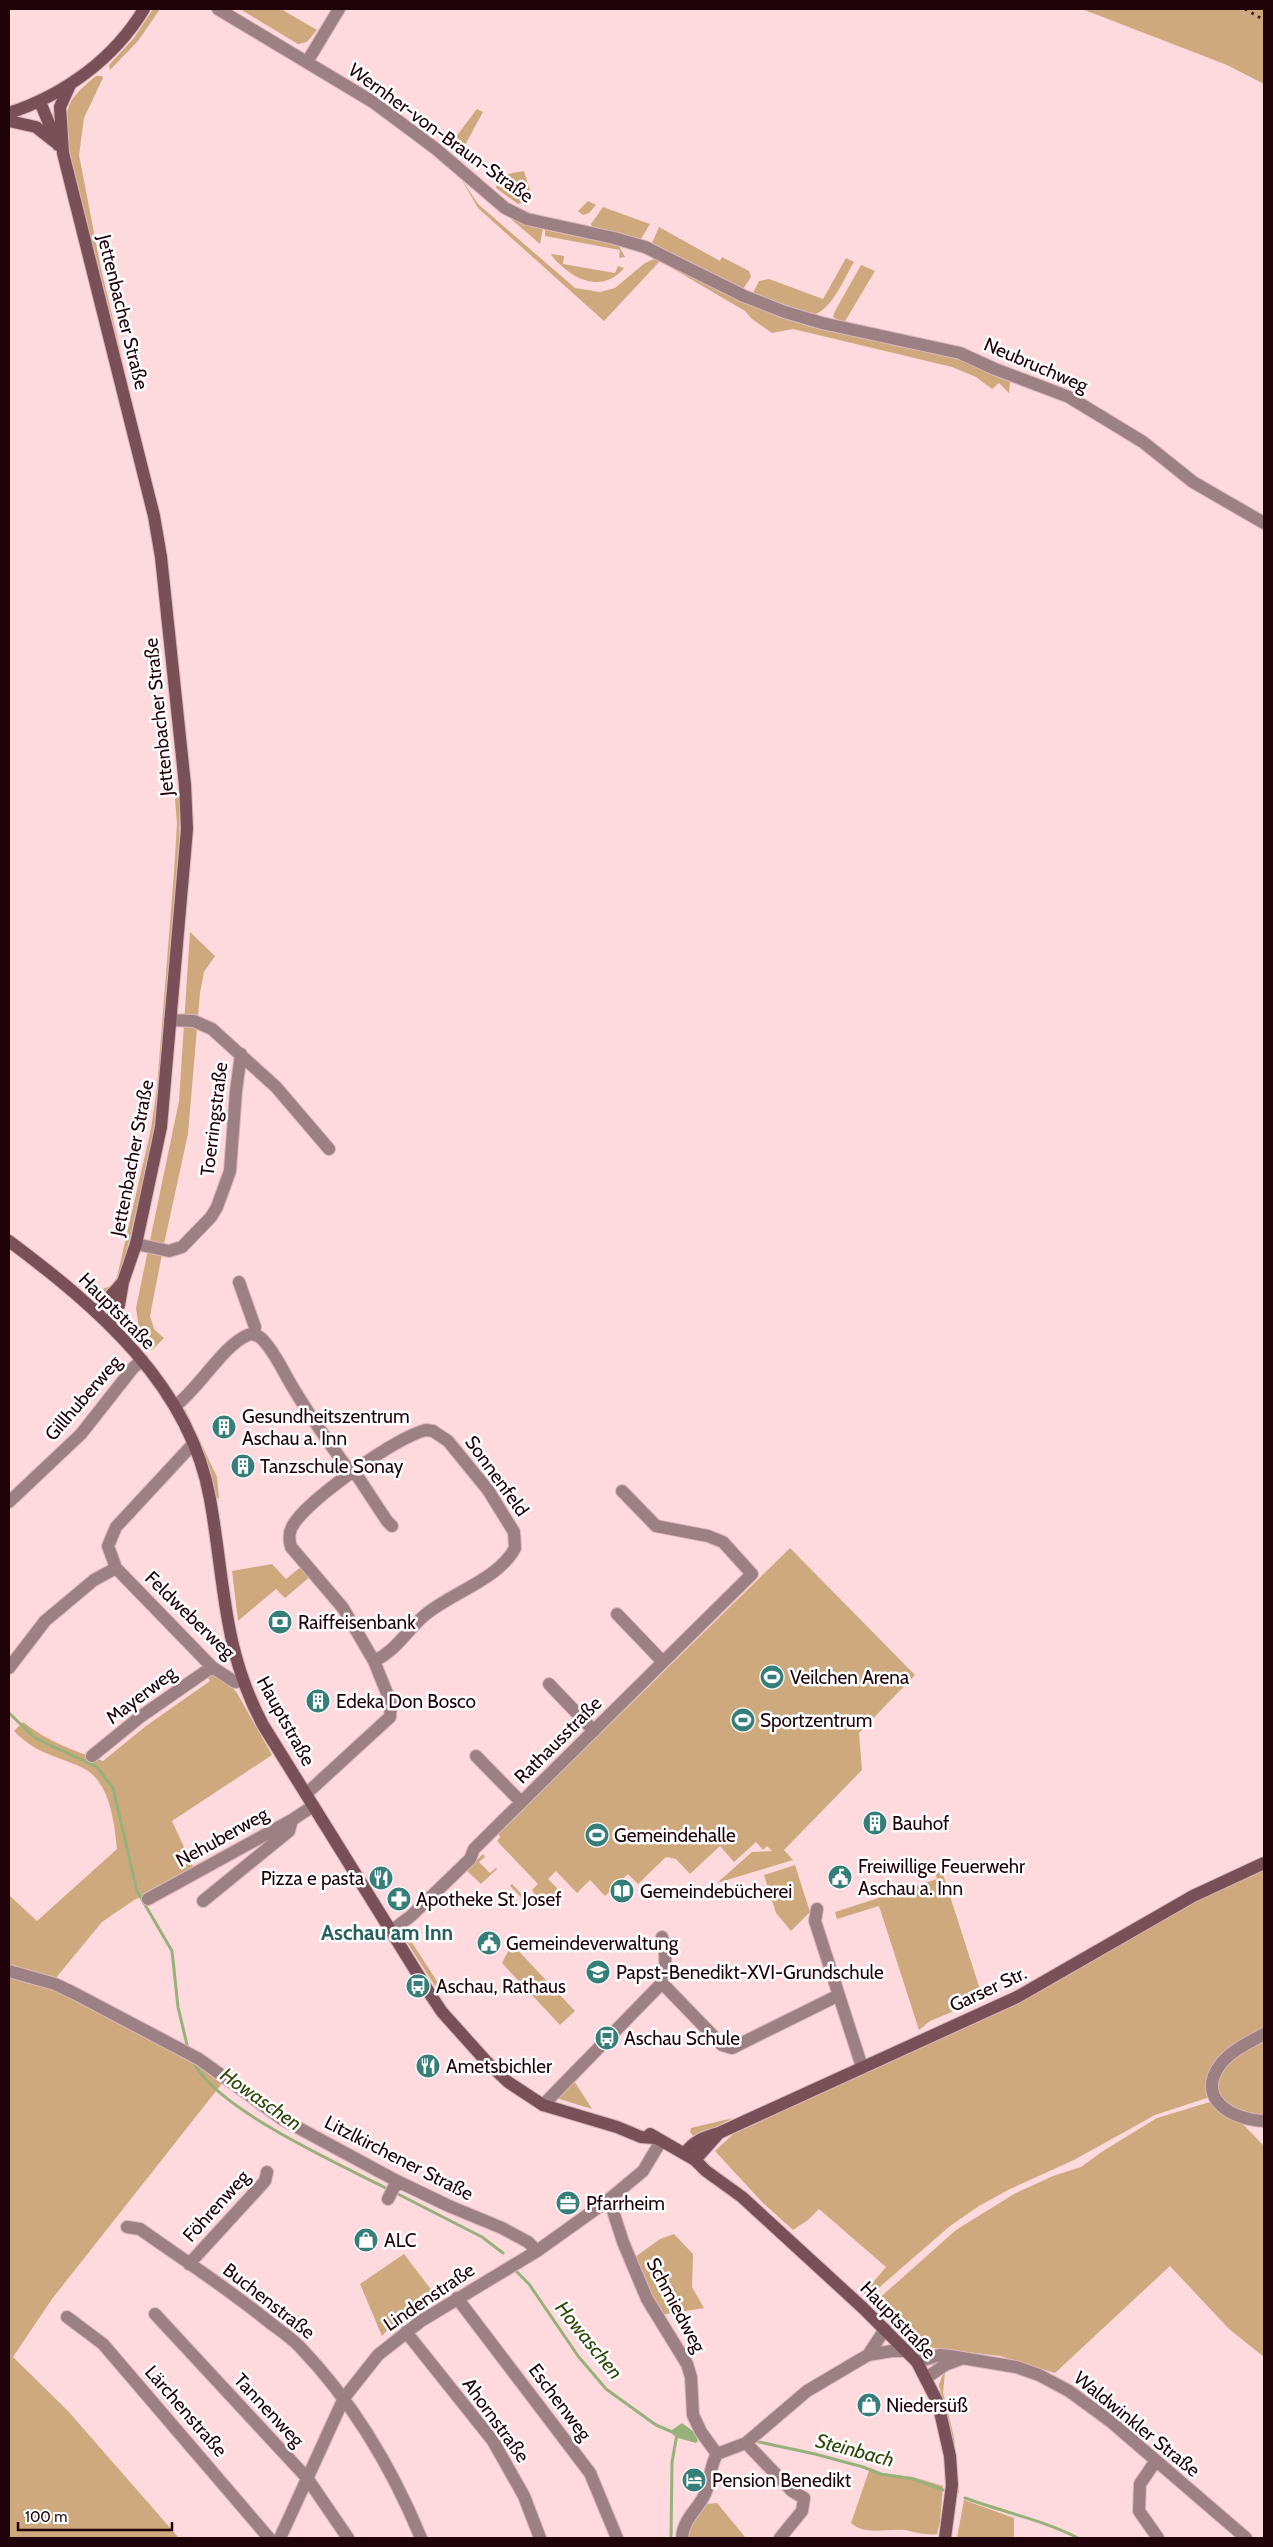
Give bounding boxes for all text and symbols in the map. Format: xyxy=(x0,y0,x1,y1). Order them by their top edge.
street label: Wernher-von-Braun-Straße xyxy=(344,58,538,208)
street label: Jettenbacher Straße xyxy=(92,231,153,392)
street label: Neubruchweg xyxy=(980,333,1092,397)
street label: Jettenbacher Straße xyxy=(139,637,179,798)
street label: Toerringstraße xyxy=(196,1060,232,1177)
street label: Jettenbacher Straße xyxy=(105,1078,158,1239)
street label: Hauptstraße xyxy=(74,1268,160,1354)
street label: Gillhuberweg xyxy=(40,1350,126,1445)
place label: Gesundheitszentrum Aschau a. Inn xyxy=(242,1405,410,1450)
building icon: Gesundheitszentrum Aschau a. Inn xyxy=(211,1414,237,1440)
street label: Sonnenfeld xyxy=(460,1431,534,1521)
building icon: Tanzschule Sonay xyxy=(230,1453,256,1479)
place label: Tanzschule Sonay xyxy=(260,1455,404,1478)
street label: Feldweberweg xyxy=(140,1566,240,1664)
bank icon: Raiffeisenbank xyxy=(267,1609,293,1635)
place label: Raiffeisenbank xyxy=(298,1611,416,1634)
street label: Mayerweg xyxy=(101,1661,181,1729)
sports icon: Veilchen Arena xyxy=(759,1664,785,1690)
place label: Veilchen Arena xyxy=(790,1666,909,1689)
street label: Hauptstraße xyxy=(252,1672,320,1770)
building icon: Edeka Don Bosco xyxy=(305,1688,331,1714)
place label: Edeka Don Bosco xyxy=(336,1690,476,1713)
street label: Rathausstraße xyxy=(510,1691,607,1788)
sports icon: Sportzentrum xyxy=(730,1707,756,1733)
place label: Sportzentrum xyxy=(760,1709,872,1732)
street label: Nehuberweg xyxy=(172,1802,273,1872)
building icon: Bauhof xyxy=(862,1810,888,1836)
place label: Bauhof xyxy=(892,1812,950,1835)
sports icon: Gemeindehalle xyxy=(584,1822,610,1848)
place label: Gemeindehalle xyxy=(614,1824,736,1847)
place label: Freiwillige Feuerwehr Aschau a. Inn xyxy=(858,1855,1025,1900)
public building icon: Freiwillige Feuerwehr Aschau a. Inn xyxy=(827,1864,853,1890)
restaurant icon: Pizza e pasta xyxy=(368,1865,394,1891)
place label: Pizza e pasta xyxy=(261,1867,364,1890)
library icon: Gemeindebücherei xyxy=(609,1878,635,1904)
place label: Gemeindebücherei xyxy=(640,1880,792,1903)
pharmacy icon: Apotheke St. Josef xyxy=(386,1886,412,1912)
place label: Apotheke St. Josef xyxy=(416,1888,562,1911)
district label: Aschau am Inn xyxy=(321,1920,453,1945)
public building icon: Gemeindeverwaltung xyxy=(476,1930,502,1956)
place label: Gemeindeverwaltung xyxy=(506,1932,679,1955)
school or university icon: Papst-Benedikt-XVI-Grundschule xyxy=(585,1959,611,1985)
place label: Papst-Benedikt-XVI-Grundschule xyxy=(616,1961,884,1984)
street label: Garser Str. xyxy=(946,1961,1030,2017)
bus stop icon: Aschau, Rathaus xyxy=(405,1973,431,1999)
place label: Aschau, Rathaus xyxy=(436,1975,566,1998)
bus stop icon: Aschau Schule xyxy=(594,2025,620,2051)
place label: Aschau Schule xyxy=(624,2027,740,2050)
restaurant icon: Ametsbichler xyxy=(415,2053,441,2079)
place label: Ametsbichler xyxy=(446,2055,552,2078)
water label: Howaschen xyxy=(216,2062,306,2136)
street label: Litzlkirchener Straße xyxy=(321,2111,477,2206)
street label: Föhrenweg xyxy=(178,2165,255,2247)
office icon: Pfarrheim xyxy=(555,2190,581,2216)
place label: Pfarrheim xyxy=(586,2192,665,2215)
shop icon: ALC xyxy=(353,2227,379,2253)
place label: ALC xyxy=(384,2229,417,2252)
street label: Schmiedweg xyxy=(641,2254,711,2357)
street label: Buchenstraße xyxy=(218,2258,320,2344)
street label: Lindenstraße xyxy=(379,2258,479,2336)
street label: Hauptstraße xyxy=(855,2276,941,2364)
water label: Howaschen xyxy=(550,2296,628,2384)
street label: Eschenweg xyxy=(524,2359,597,2445)
street label: Lärchenstraße xyxy=(140,2361,232,2462)
street label: Waldwinkler Straße xyxy=(1069,2366,1205,2482)
street label: Tannenweg xyxy=(229,2368,309,2452)
street label: Ahornstraße xyxy=(458,2373,535,2467)
shop icon: Niedersüß xyxy=(856,2392,882,2418)
place label: Niedersüß xyxy=(886,2394,968,2417)
water label: Steinbach xyxy=(813,2428,897,2472)
hotel icon: Pension Benedikt xyxy=(681,2467,707,2493)
place label: Pension Benedikt xyxy=(712,2469,852,2492)
scale bar xyxy=(18,2500,171,2532)
text: 100 m xyxy=(25,2508,67,2526)

